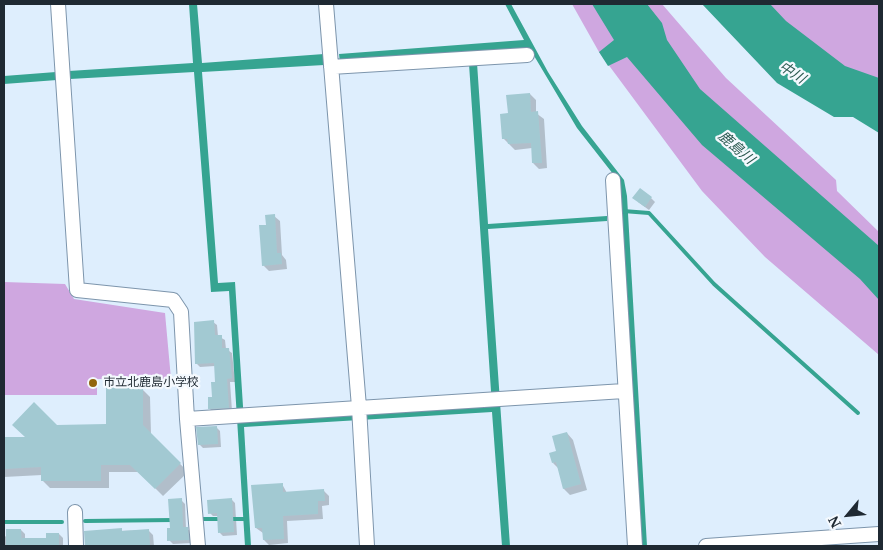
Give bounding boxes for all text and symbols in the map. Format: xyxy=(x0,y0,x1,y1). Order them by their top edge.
water label: 中川 xyxy=(776,58,808,88)
water label: 鹿島川 xyxy=(715,128,757,168)
place label: 市立北鹿島小学校 xyxy=(103,376,199,390)
marker: 市立北鹿島小学校 xyxy=(87,377,99,389)
north arrow xyxy=(823,490,873,540)
text: N xyxy=(823,513,845,532)

